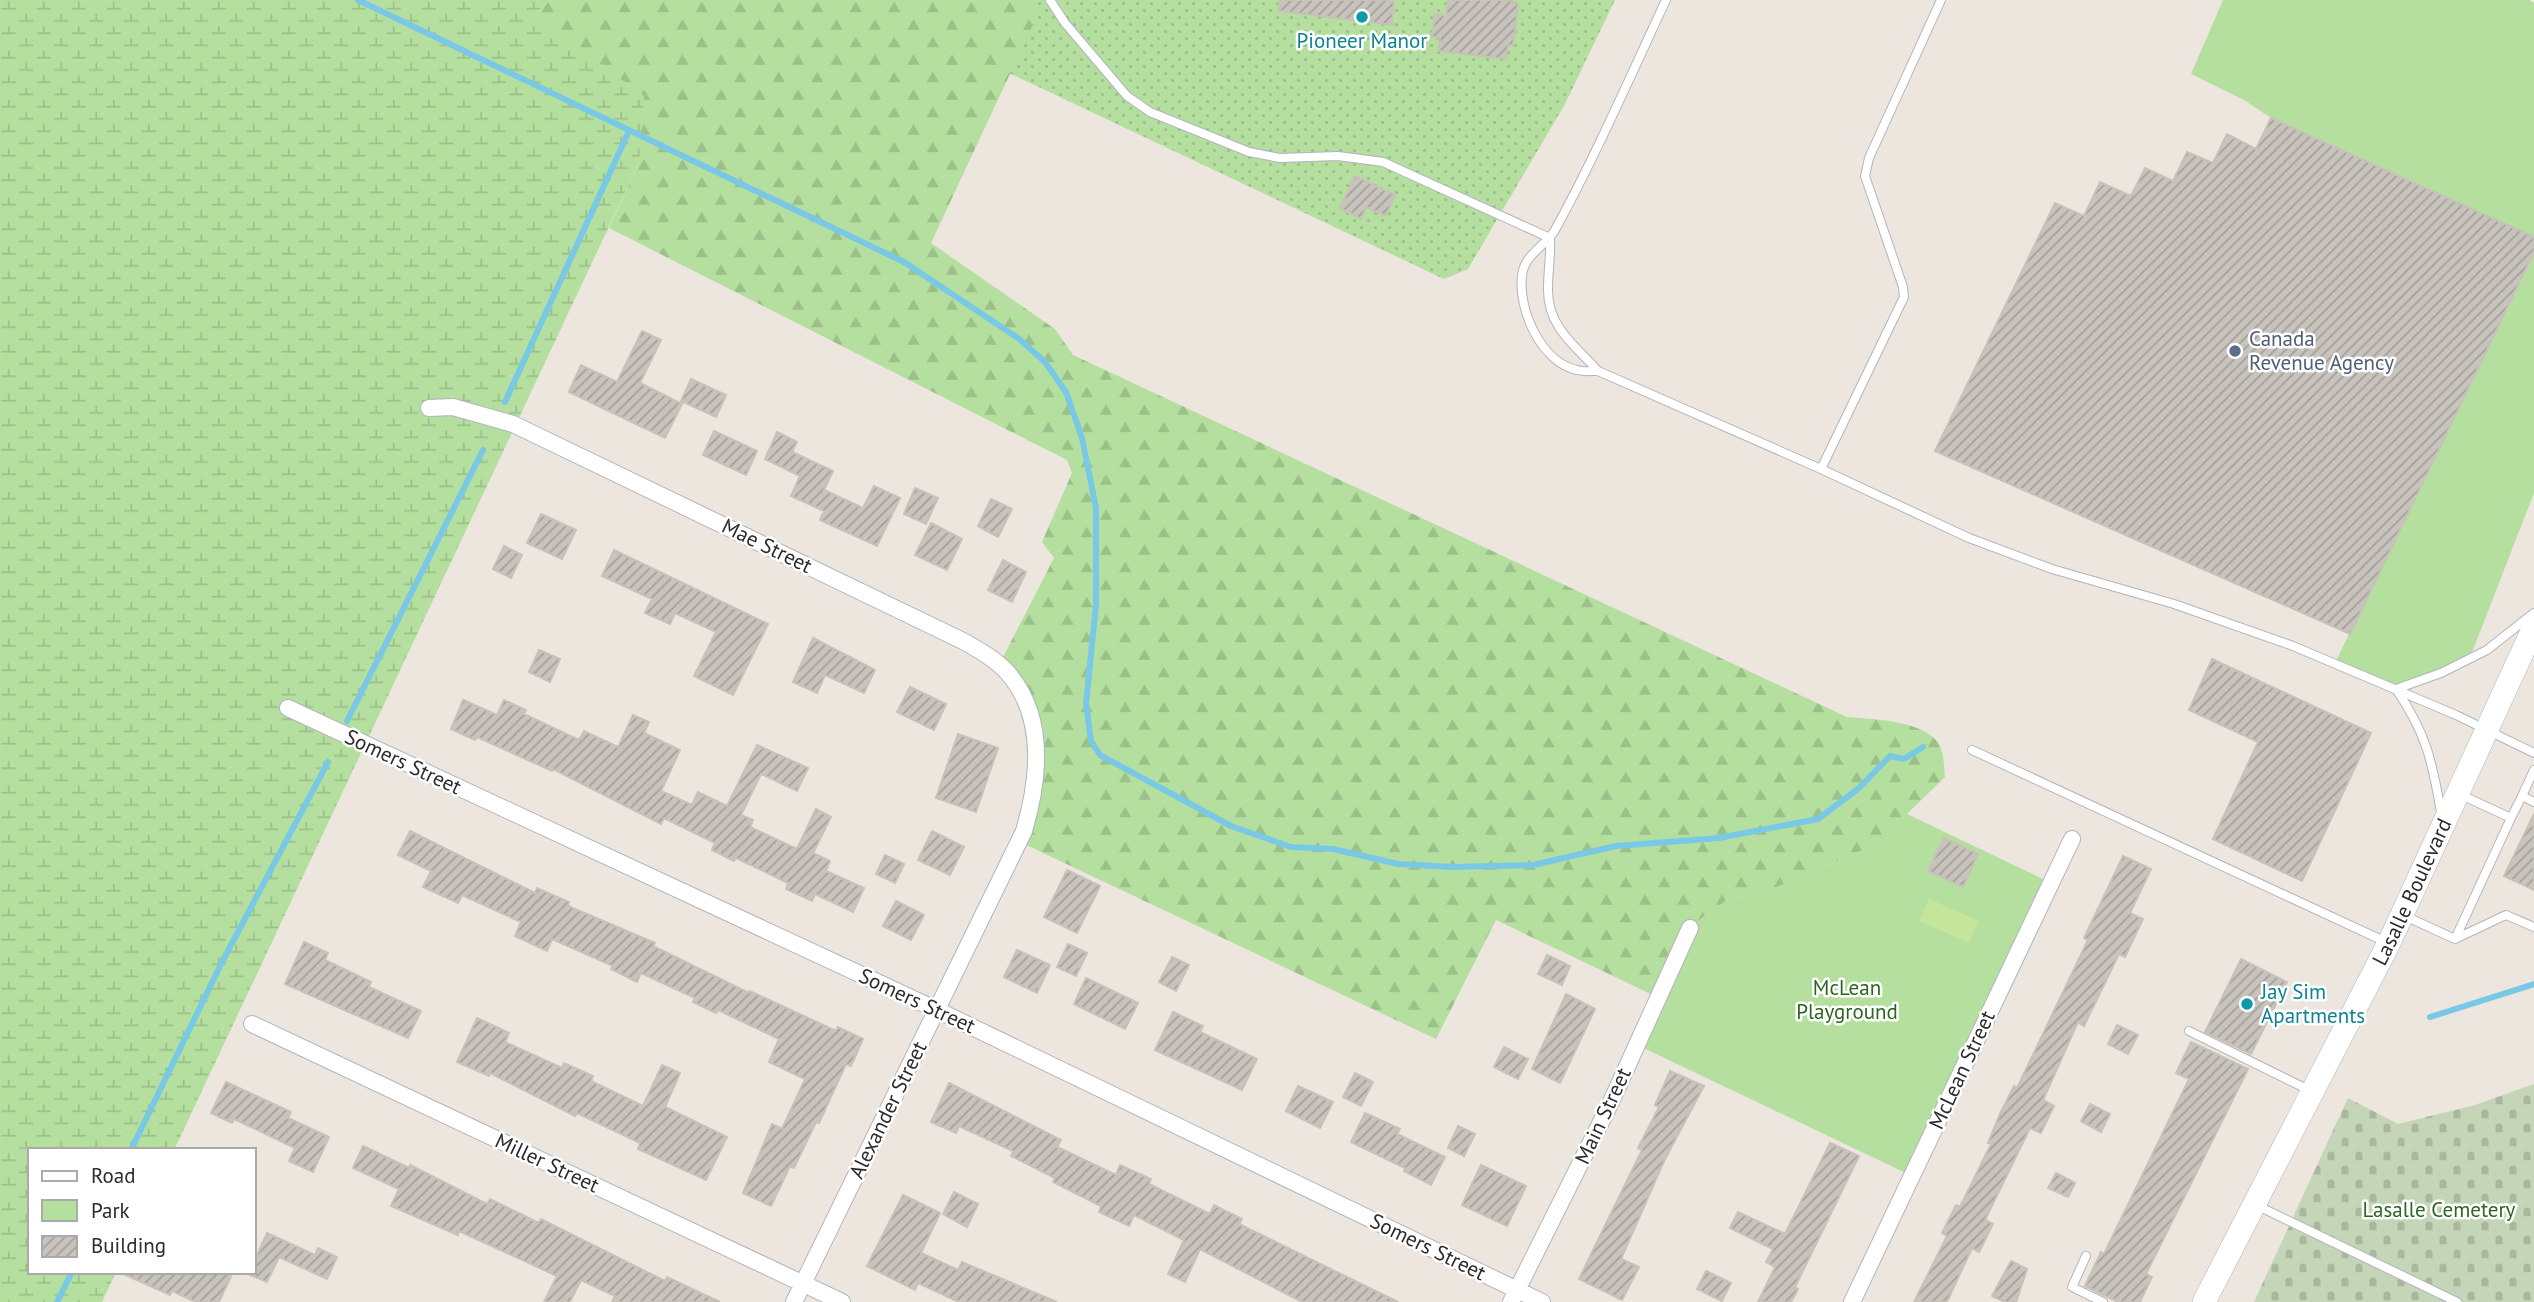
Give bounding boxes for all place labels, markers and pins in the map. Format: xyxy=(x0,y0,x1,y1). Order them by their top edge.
marker: Pioneer Manor xyxy=(1354,9,1370,25)
place label: Pioneer Manor xyxy=(1297,27,1427,54)
place label: Canada Revenue Agency xyxy=(2249,325,2394,376)
marker: Canada Revenue Agency xyxy=(2227,343,2243,359)
place label: Jay Sim Apartments xyxy=(2260,978,2365,1029)
marker: Jay Sim Apartments xyxy=(2239,996,2255,1012)

